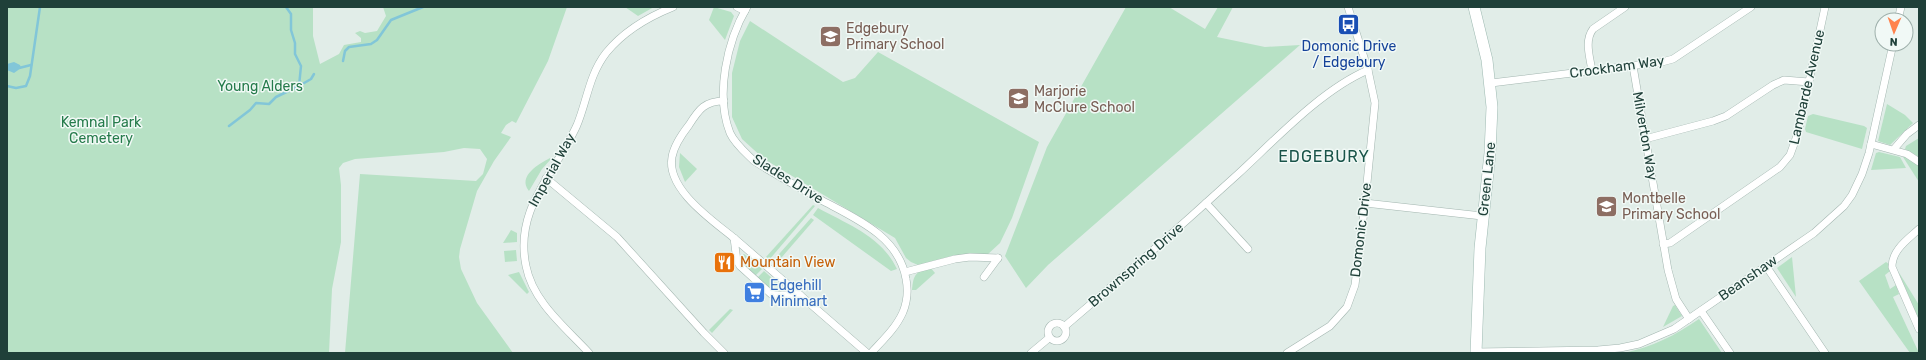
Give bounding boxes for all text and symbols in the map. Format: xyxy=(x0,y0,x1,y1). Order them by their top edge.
bus stop icon: Domonic Drive / Edgebury xyxy=(1336,11,1362,37)
north arrow xyxy=(1874,12,1914,52)
place label: Edgebury Primary School xyxy=(846,20,944,53)
school or university icon: Edgebury Primary School xyxy=(817,23,843,49)
street label: Lambarde Avenue xyxy=(1785,28,1829,146)
text: N xyxy=(1889,35,1898,48)
place label: Domonic Drive / Edgebury xyxy=(1302,38,1397,71)
street label: Crockham Way xyxy=(1568,52,1666,82)
park label: Young Alders xyxy=(217,78,303,95)
place label: Marjorie McClure School xyxy=(1034,83,1135,116)
school or university icon: Marjorie McClure School xyxy=(1005,86,1031,112)
street label: Milverton Way xyxy=(1629,90,1661,182)
park label: Kemnal Park Cemetery xyxy=(61,114,142,147)
street label: Imperial Way xyxy=(525,130,579,210)
street label: Green Lane xyxy=(1475,141,1499,217)
district label: EDGEBURY xyxy=(1278,147,1370,166)
street label: Slades Drive xyxy=(749,151,827,208)
street label: Domonic Drive xyxy=(1347,182,1375,278)
place label: Montbelle Primary School xyxy=(1622,190,1720,223)
school or university icon: Montbelle Primary School xyxy=(1594,193,1620,219)
street label: Brownspring Drive xyxy=(1085,219,1187,311)
restaurant icon: Mountain View xyxy=(712,249,738,275)
street label: Beanshaw xyxy=(1715,252,1781,304)
place label: Mountain View xyxy=(740,254,835,271)
place label: Edgehill Minimart xyxy=(770,277,828,310)
supermarket icon: Edgehill Minimart xyxy=(742,280,768,306)

